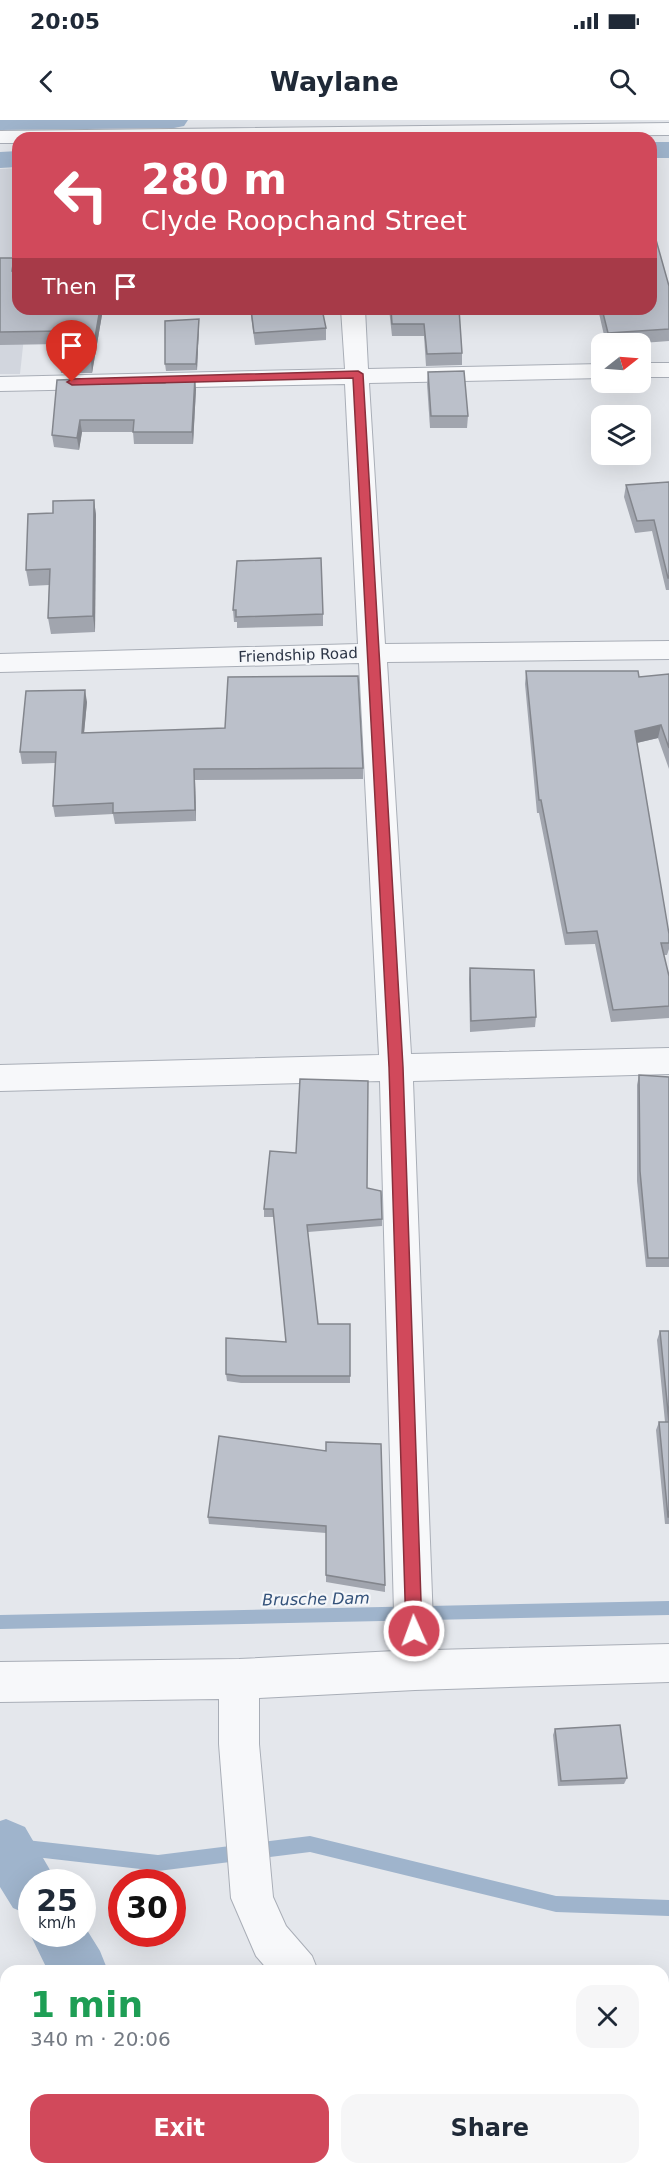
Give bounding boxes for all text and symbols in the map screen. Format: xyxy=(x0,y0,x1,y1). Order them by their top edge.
text: 20:05 xyxy=(30,9,100,34)
icon: back xyxy=(30,65,63,98)
icon: search xyxy=(606,65,639,98)
text: Waylane xyxy=(270,66,399,97)
text: 280 m xyxy=(141,155,287,204)
icon: left xyxy=(42,156,120,234)
text: Clyde Roopchand Street xyxy=(141,205,467,236)
icon: arrive xyxy=(109,270,142,303)
text: Then xyxy=(42,274,97,299)
pin xyxy=(46,320,97,382)
icon: arrive xyxy=(55,329,88,362)
north arrow xyxy=(591,333,651,393)
map controls xyxy=(591,333,651,465)
button: layers xyxy=(591,405,651,465)
street label: Friendship Road xyxy=(238,644,358,666)
water label: Brusche Dam xyxy=(262,1589,370,1609)
position arrow xyxy=(382,1599,446,1663)
speed limit sign: 30 xyxy=(108,1869,186,1947)
text: 25 xyxy=(36,1883,78,1918)
text: km/h xyxy=(38,1914,76,1932)
text: 1 min xyxy=(30,1984,143,2025)
button: close xyxy=(576,1985,639,2048)
text: 340 m · 20:06 xyxy=(30,2027,171,2051)
button: Exit xyxy=(30,2094,329,2163)
button: Share xyxy=(341,2094,639,2163)

